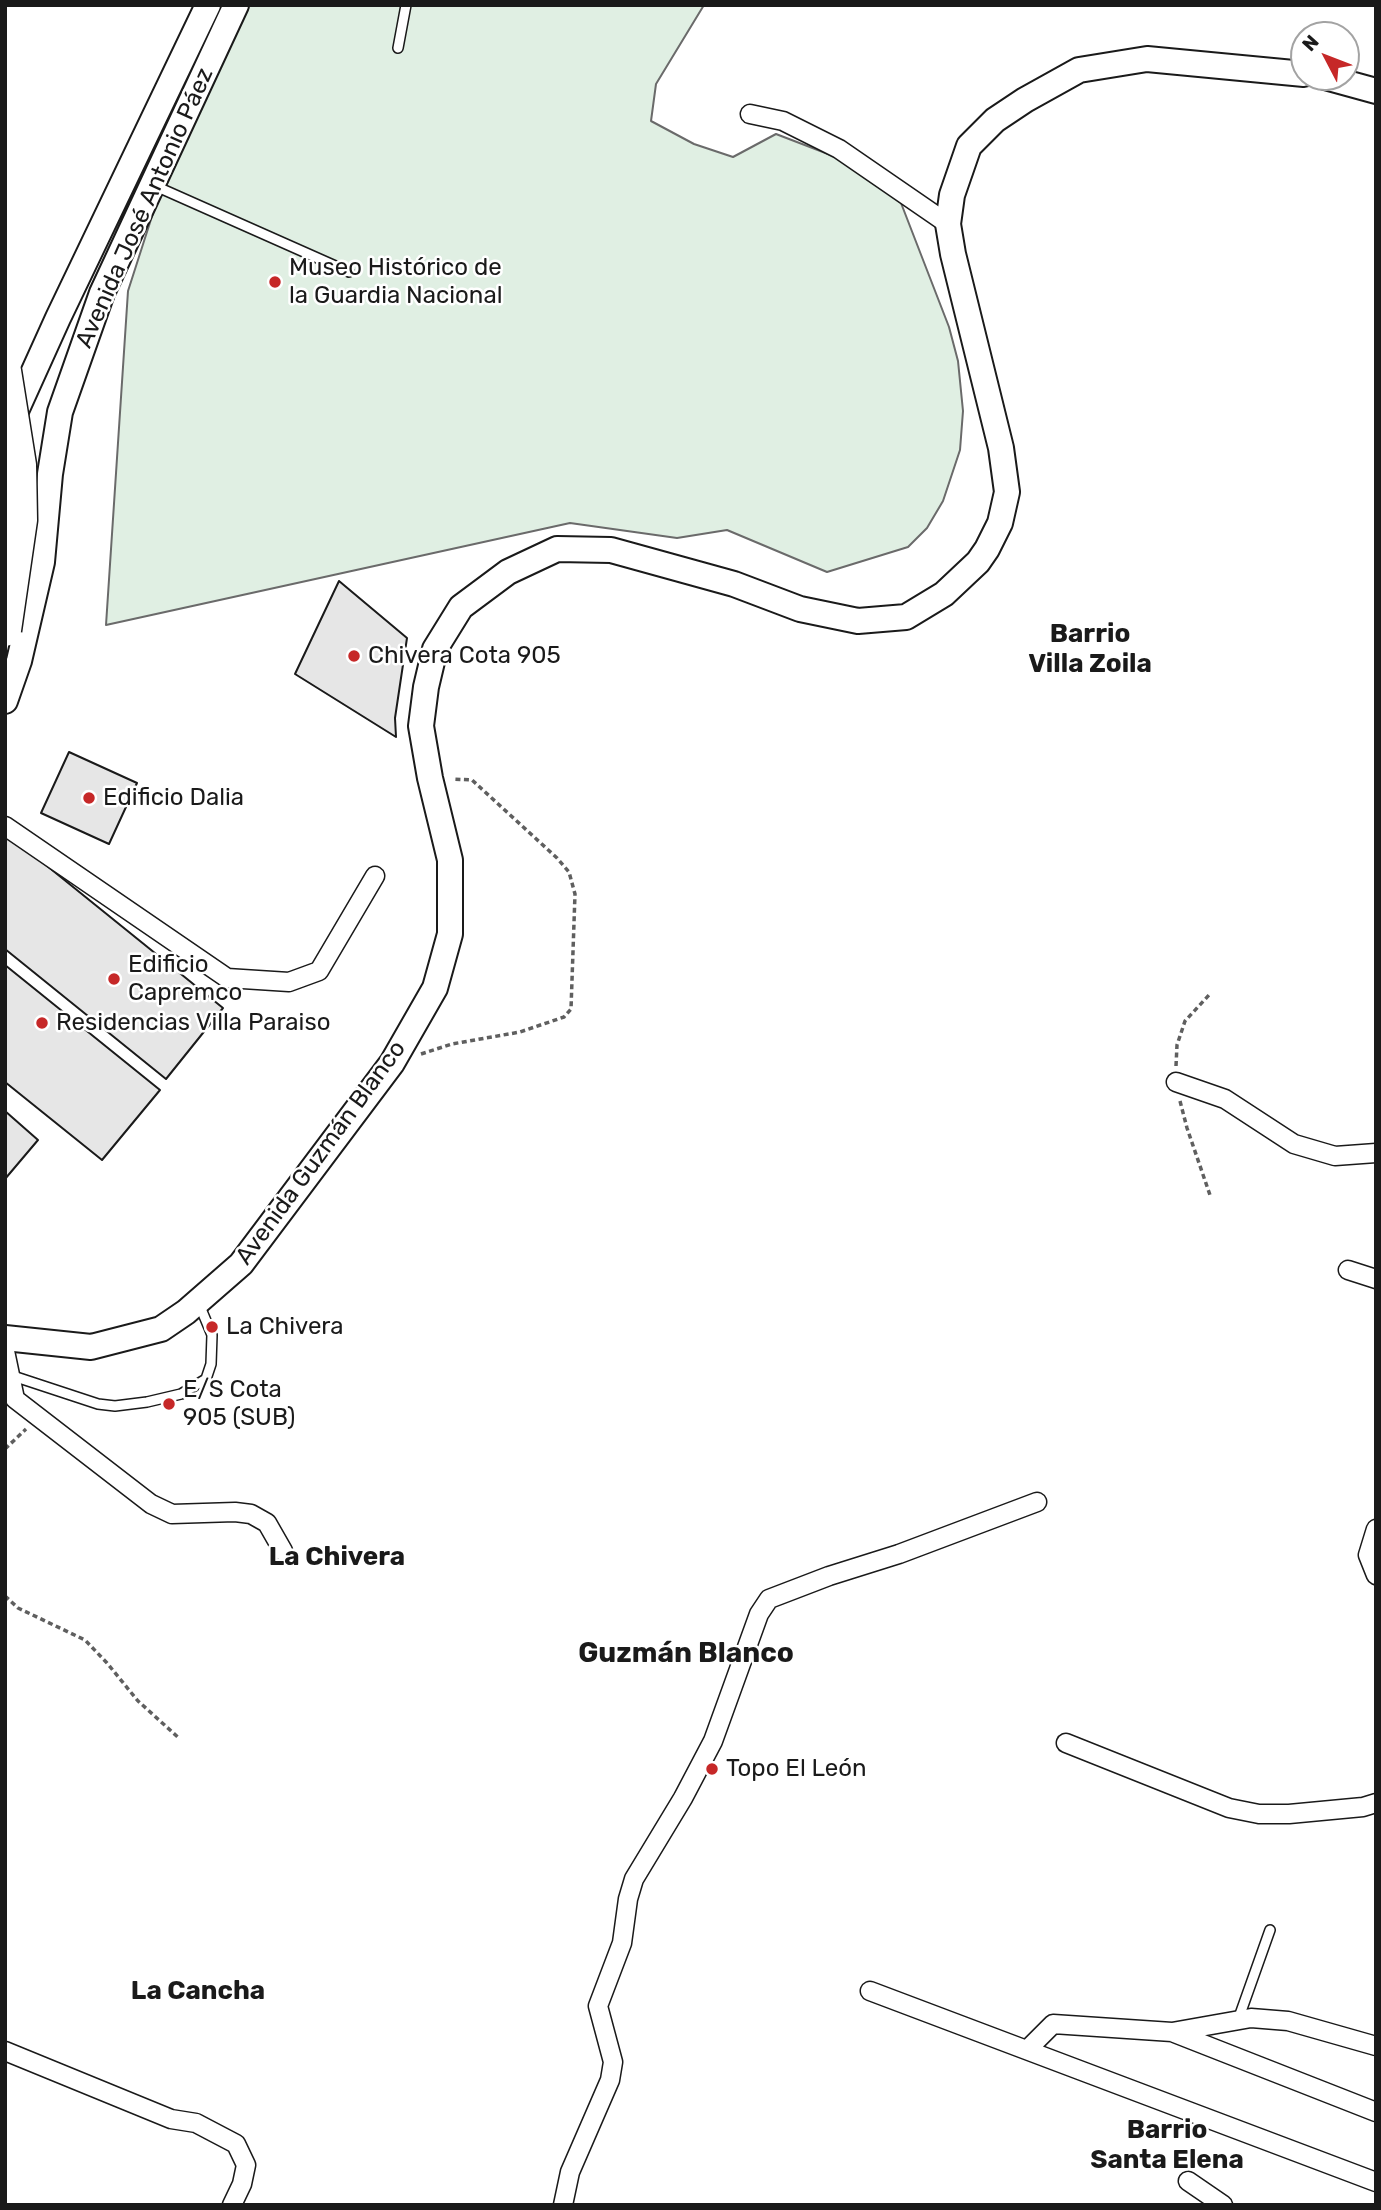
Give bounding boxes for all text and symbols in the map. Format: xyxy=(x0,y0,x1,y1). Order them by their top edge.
north arrow xyxy=(1290,21,1360,91)
text: N xyxy=(1297,30,1324,56)
street label: Avenida José Antonio Páez xyxy=(70,63,220,353)
place label: Museo Histórico de la Guardia Nacional xyxy=(289,254,502,310)
marker: Museo Histórico de la Guardia Nacional xyxy=(267,274,283,290)
district label: Barrio Villa Zoila xyxy=(1028,618,1152,680)
place label: Chivera Cota 905 xyxy=(368,642,561,670)
marker: Chivera Cota 905 xyxy=(346,648,362,664)
place label: Edificio Dalia xyxy=(103,784,244,812)
marker: Edificio Dalia xyxy=(81,790,97,806)
place label: Edificio Capremco xyxy=(128,951,242,1007)
marker: Edificio Capremco xyxy=(106,971,122,987)
place label: Residencias Villa Paraiso xyxy=(56,1009,330,1037)
marker: Residencias Villa Paraiso xyxy=(34,1015,50,1031)
street label: Avenida Guzmán Blanco xyxy=(230,1035,412,1271)
place label: La Chivera xyxy=(226,1313,344,1341)
marker: La Chivera xyxy=(204,1319,220,1335)
place label: E/S Cota 905 (SUB) xyxy=(183,1376,295,1432)
marker: E/S Cota 905 (SUB) xyxy=(161,1396,177,1412)
district label: La Chivera xyxy=(269,1541,405,1573)
district label: Guzmán Blanco xyxy=(578,1637,794,1671)
place label: Topo El León xyxy=(726,1755,867,1783)
marker: Topo El León xyxy=(704,1761,720,1777)
district label: La Cancha xyxy=(131,1975,265,2007)
district label: Barrio Santa Elena xyxy=(1090,2114,1244,2176)

